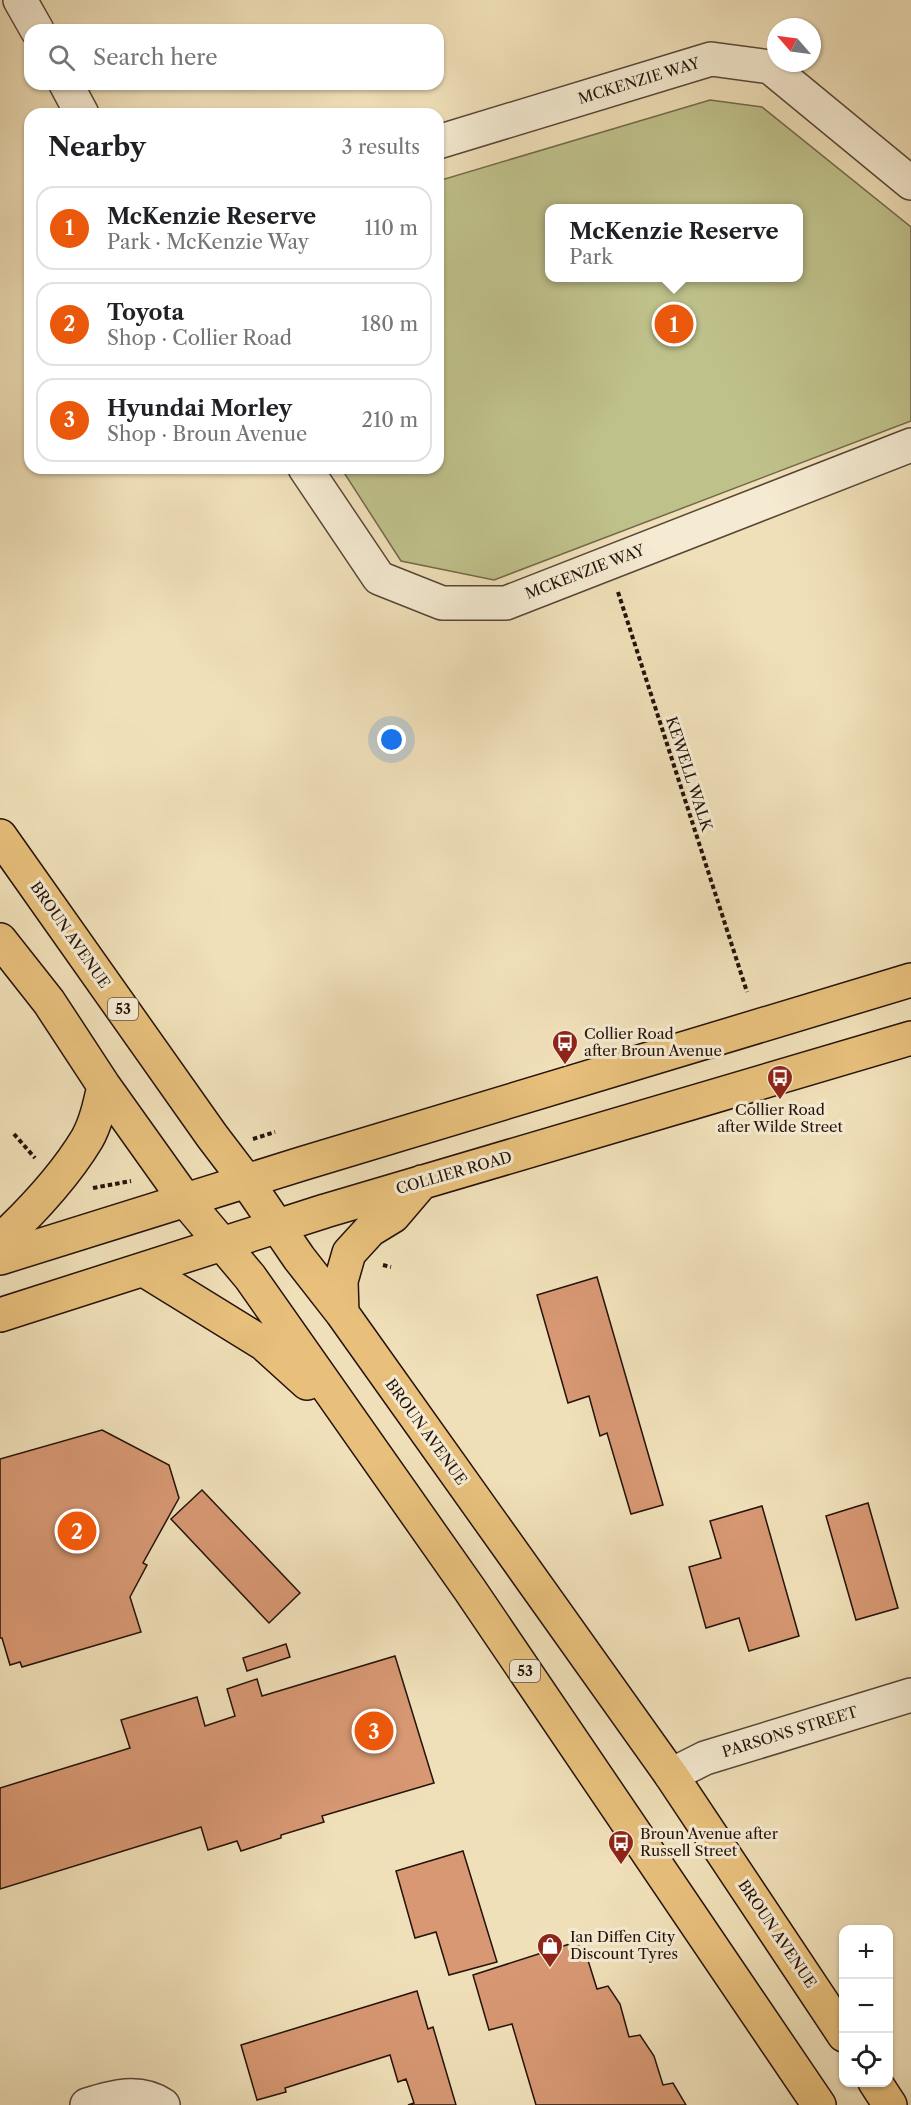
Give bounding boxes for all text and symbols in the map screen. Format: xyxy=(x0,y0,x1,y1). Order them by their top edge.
north arrow xyxy=(767,18,821,72)
search box xyxy=(24,24,444,90)
icon: search xyxy=(45,41,78,74)
text: Search here xyxy=(93,44,218,71)
street label: MCKENZIE WAY xyxy=(576,53,702,108)
text: Nearby xyxy=(48,131,146,163)
text: 3 results xyxy=(342,135,420,159)
text: McKenzie Reserve xyxy=(107,203,316,230)
popup xyxy=(545,204,803,282)
text: 1 xyxy=(65,216,74,240)
text: 110 m xyxy=(365,216,418,240)
text: McKenzie Reserve xyxy=(569,218,779,245)
text: Park · McKenzie Way xyxy=(107,230,309,254)
text: Park xyxy=(569,245,613,269)
text: Toyota xyxy=(107,299,184,326)
pin: 1 xyxy=(654,302,694,346)
text: 2 xyxy=(64,312,75,336)
text: 180 m xyxy=(361,312,418,336)
text: Shop · Collier Road xyxy=(107,326,292,350)
text: Hyundai Morley xyxy=(107,395,292,422)
text: 3 xyxy=(64,408,75,432)
text: 210 m xyxy=(361,408,418,432)
text: Shop · Broun Avenue xyxy=(107,422,307,446)
street label: MCKENZIE WAY xyxy=(522,540,648,603)
street label: KEWELL WALK xyxy=(662,714,717,835)
your location xyxy=(377,725,406,754)
street label: BROUN AVENUE xyxy=(26,878,114,992)
road number: 53 xyxy=(108,998,138,1020)
place label: Collier Road after Broun Avenue xyxy=(584,1024,722,1060)
bus stop icon: Collier Road after Broun Avenue xyxy=(550,1028,580,1066)
bus stop icon: Collier Road after Wilde Street xyxy=(765,1063,795,1101)
place label: Collier Road after Wilde Street xyxy=(717,1100,843,1136)
street label: COLLIER ROAD xyxy=(394,1147,514,1198)
street label: BROUN AVENUE xyxy=(382,1375,471,1488)
pin: 2 xyxy=(58,1508,97,1553)
road number: 53 xyxy=(510,1660,540,1682)
street label: PARSONS STREET xyxy=(720,1702,861,1761)
pin: 3 xyxy=(354,1708,394,1754)
place label: Broun Avenue after Russell Street xyxy=(640,1824,779,1860)
bus stop icon: Broun Avenue after Russell Street xyxy=(606,1828,636,1866)
street label: BROUN AVENUE xyxy=(734,1876,821,1991)
map controls xyxy=(839,1925,893,2087)
button: + xyxy=(839,1925,893,1979)
place label: Ian Diffen City Discount Tyres xyxy=(570,1927,678,1963)
shop icon: Ian Diffen City Discount Tyres xyxy=(535,1931,565,1969)
button: − xyxy=(839,1979,893,2033)
button: locate xyxy=(839,2033,893,2087)

